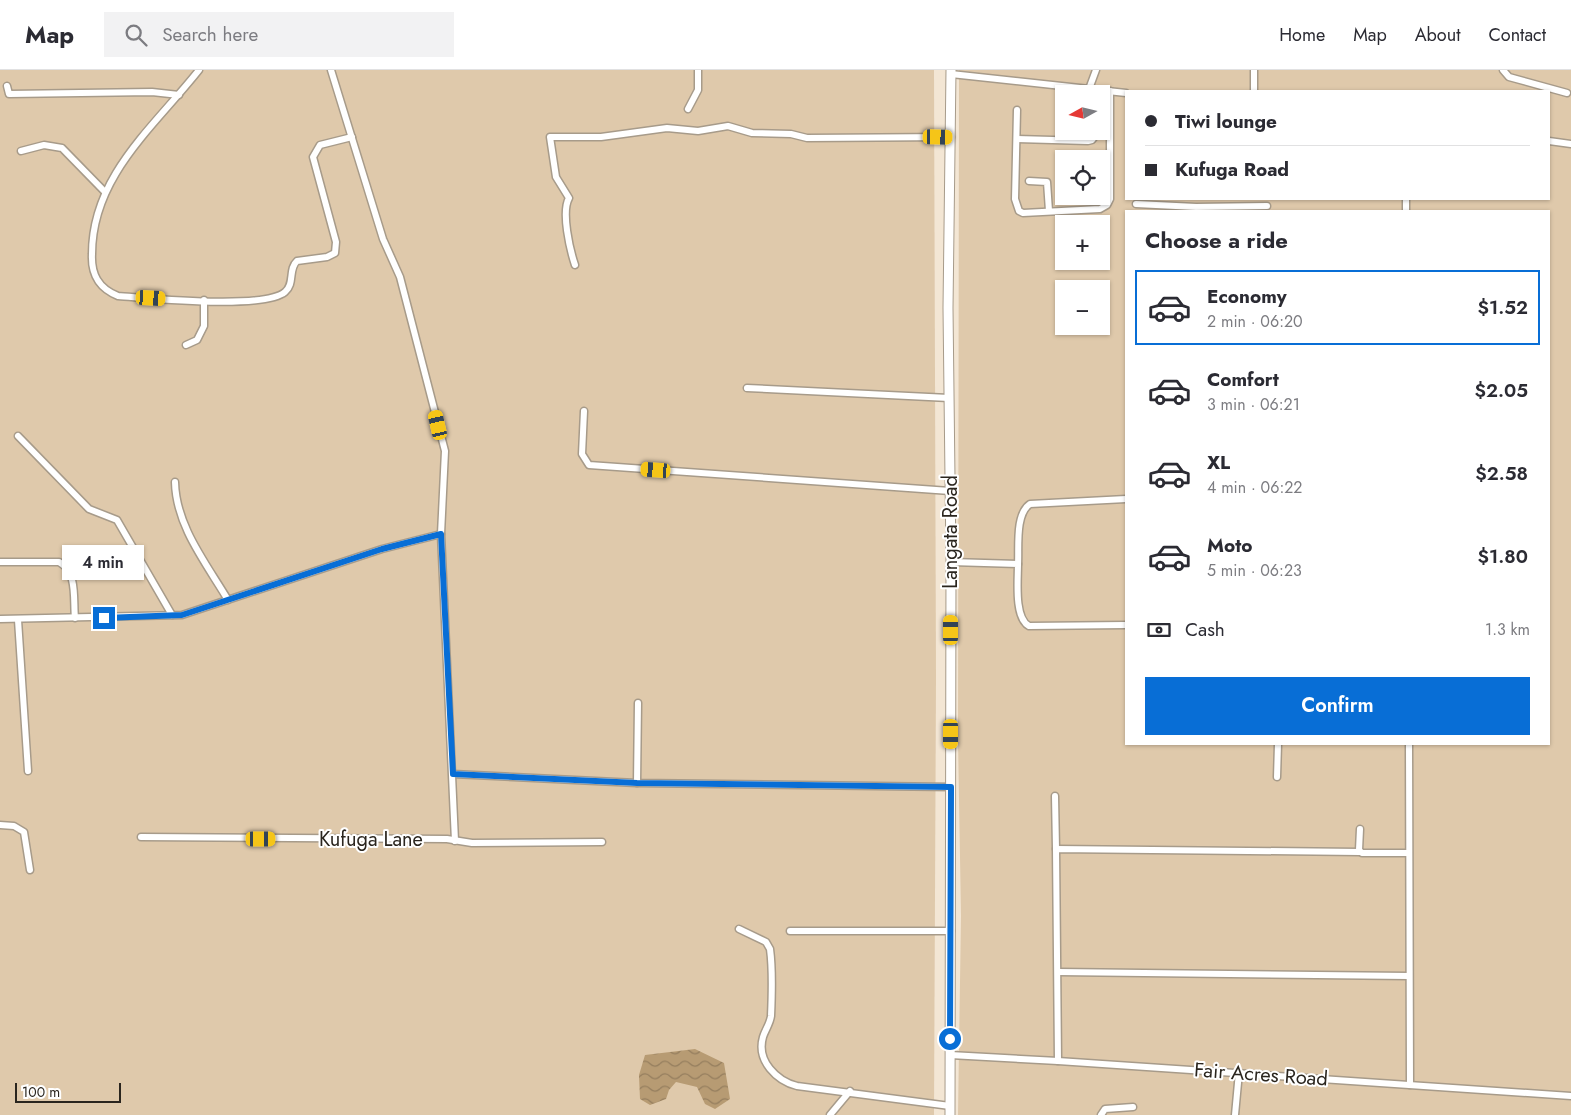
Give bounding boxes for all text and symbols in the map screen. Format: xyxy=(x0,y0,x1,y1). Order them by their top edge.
search box xyxy=(104,12,454,57)
text: Map xyxy=(25,17,74,52)
icon: search xyxy=(122,21,150,49)
text: Search here xyxy=(162,21,258,48)
text: Home xyxy=(1279,22,1325,48)
text: Map xyxy=(1353,22,1387,48)
text: About xyxy=(1415,22,1460,48)
text: Contact xyxy=(1488,22,1546,48)
north arrow xyxy=(1055,85,1110,140)
map controls xyxy=(1055,85,1110,335)
text: Tiwi lounge xyxy=(1175,108,1277,135)
car xyxy=(922,129,953,145)
button: locate xyxy=(1055,150,1110,205)
text: Kufuga Road xyxy=(1175,156,1289,183)
button: + xyxy=(1055,215,1110,270)
text: Choose a ride xyxy=(1145,224,1288,256)
button: − xyxy=(1055,280,1110,335)
text: Economy xyxy=(1207,283,1287,310)
icon: car xyxy=(1147,285,1192,330)
car xyxy=(135,290,166,306)
text: $1.52 xyxy=(1477,294,1528,321)
text: 2 min · 06:20 xyxy=(1207,310,1303,333)
text: Comfort xyxy=(1207,366,1279,393)
icon: car xyxy=(1147,368,1192,413)
text: $2.05 xyxy=(1474,377,1528,404)
text: 3 min · 06:21 xyxy=(1207,393,1300,416)
car xyxy=(427,409,448,441)
text: XL xyxy=(1207,449,1230,476)
icon: car xyxy=(1147,451,1192,496)
text: $2.58 xyxy=(1475,460,1528,487)
car xyxy=(640,461,671,479)
street label: Langata Road xyxy=(936,475,965,589)
text: 4 min · 06:22 xyxy=(1207,476,1302,499)
text: Moto xyxy=(1207,532,1252,559)
icon: car xyxy=(1147,534,1192,579)
text: $1.80 xyxy=(1477,543,1528,570)
callout: 4 min xyxy=(63,546,145,580)
text: 4 min xyxy=(82,551,124,574)
text: 5 min · 06:23 xyxy=(1207,559,1302,582)
route end xyxy=(93,607,115,629)
car xyxy=(943,615,958,645)
icon: cash xyxy=(1145,616,1173,644)
text: Cash xyxy=(1185,616,1225,643)
text: 1.3 km xyxy=(1485,618,1530,641)
button: Confirm xyxy=(1145,677,1530,735)
car xyxy=(943,719,958,749)
street label: Kufuga Lane xyxy=(319,825,423,854)
car xyxy=(246,832,276,847)
route start xyxy=(939,1028,961,1050)
street label: Fair Acres Road xyxy=(1193,1055,1329,1094)
scale bar xyxy=(15,1080,121,1103)
text: 100 m xyxy=(22,1082,60,1102)

